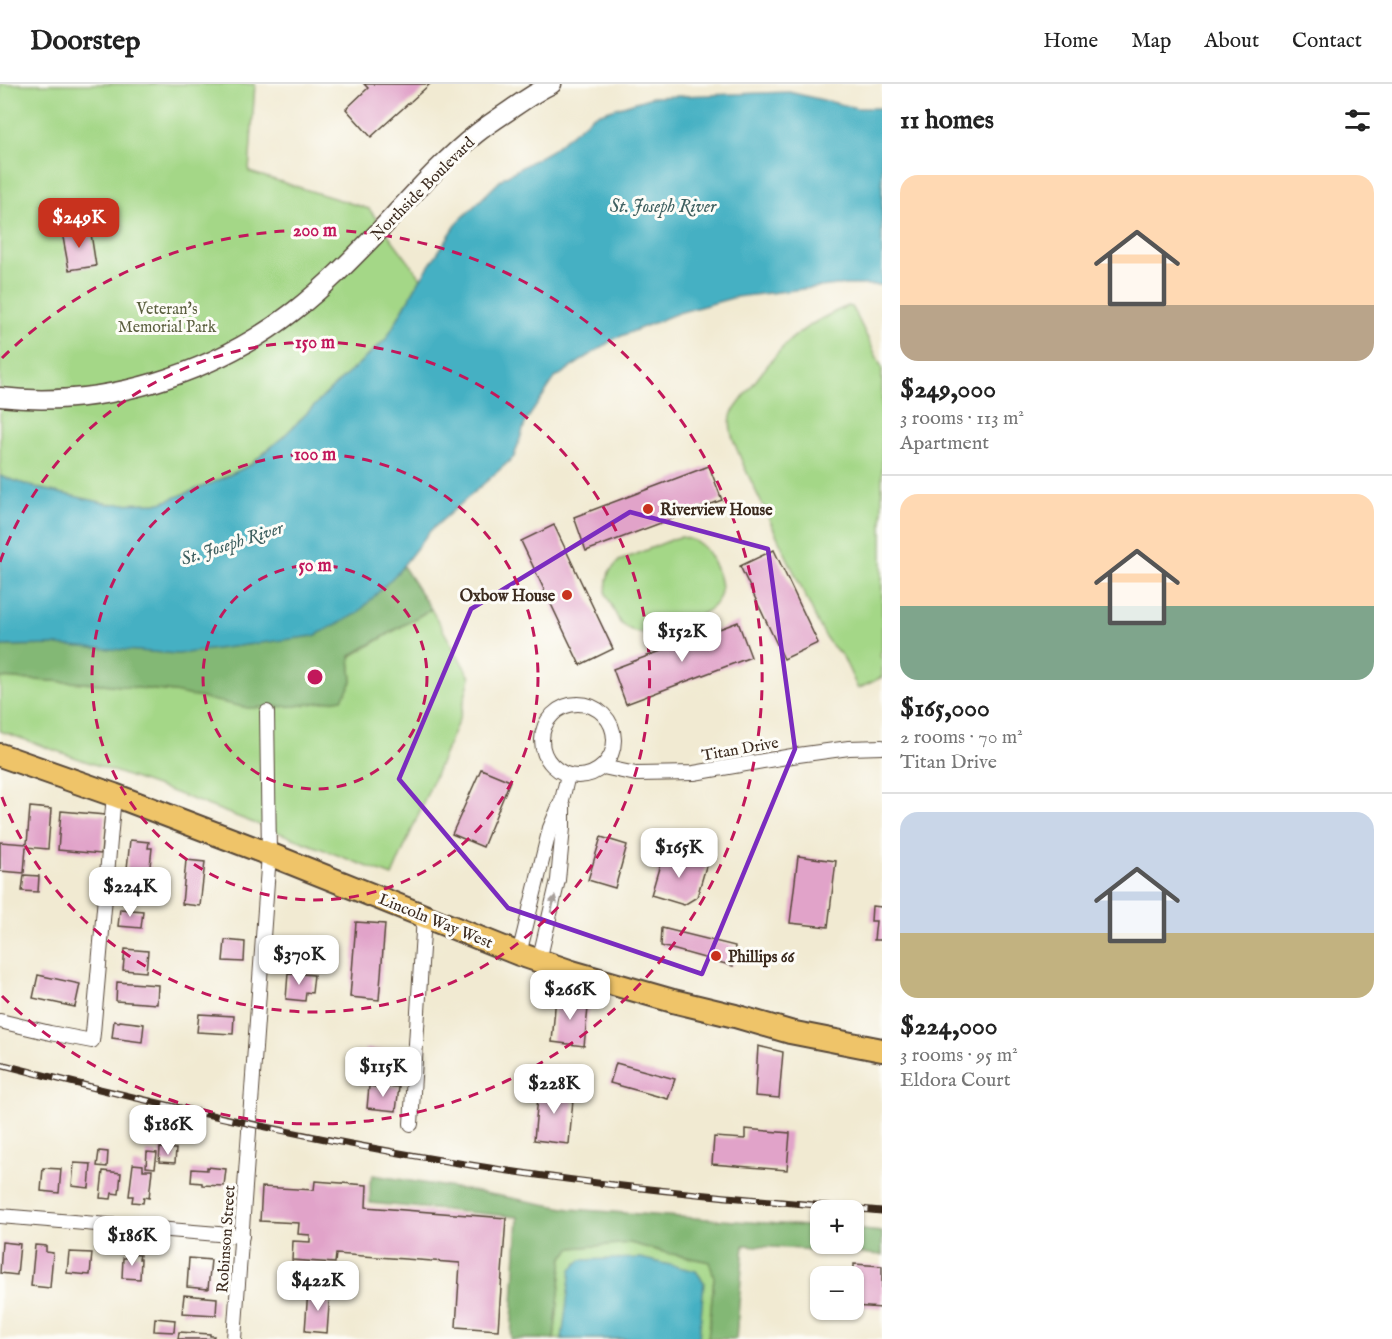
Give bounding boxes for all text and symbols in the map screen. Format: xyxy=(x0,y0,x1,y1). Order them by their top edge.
text: Doorstep xyxy=(30,24,140,59)
text: Home xyxy=(1043,28,1098,55)
text: Map xyxy=(1131,28,1171,55)
text: About xyxy=(1204,28,1259,55)
text: Contact xyxy=(1292,28,1362,55)
text: 11 homes xyxy=(900,104,994,137)
icon: filters xyxy=(1341,104,1374,137)
street label: Northside Boulevard xyxy=(367,133,480,245)
water label: St. Joseph River xyxy=(610,196,717,219)
pin: $249K xyxy=(37,198,121,249)
text: $249K xyxy=(52,205,106,230)
icon: home xyxy=(1083,214,1191,322)
text: 200 m xyxy=(293,220,337,243)
park label: Veteran's Memorial Park xyxy=(118,300,217,338)
text: 150 m xyxy=(295,332,335,355)
text: $249,000 xyxy=(900,373,996,406)
text: 3 rooms · 113 m² xyxy=(900,406,1024,431)
text: Apartment xyxy=(900,431,989,456)
text: 100 m xyxy=(294,444,336,467)
place label: Riverview House xyxy=(660,501,773,521)
marker: Riverview House xyxy=(641,502,655,516)
water label: St. Joseph River xyxy=(178,517,287,572)
icon: home xyxy=(1083,533,1191,641)
text: 50 m xyxy=(298,555,332,578)
place label: Oxbow House xyxy=(460,587,556,607)
marker: Oxbow House xyxy=(560,588,574,602)
pin: $152K xyxy=(640,612,724,663)
text: $152K xyxy=(657,619,707,644)
centre of rings xyxy=(305,667,325,687)
text: $165,000 xyxy=(900,692,990,725)
text: 2 rooms · 70 m² xyxy=(900,725,1023,750)
street label: Titan Drive xyxy=(700,733,780,767)
text: Titan Drive xyxy=(900,750,997,775)
pin: $165K xyxy=(637,828,721,879)
text: $165K xyxy=(655,835,703,860)
icon: home xyxy=(1083,851,1191,959)
pin: $224K xyxy=(88,867,172,918)
text: $224K xyxy=(103,874,157,899)
street label: Lincoln Way West xyxy=(375,890,496,954)
one-way arrow xyxy=(548,895,558,913)
pin: $370K xyxy=(257,935,341,986)
text: $370K xyxy=(273,942,325,967)
place label: Phillips 66 xyxy=(728,948,796,968)
marker: Phillips 66 xyxy=(709,949,723,963)
pin: $266K xyxy=(528,970,612,1021)
text: $266K xyxy=(544,977,596,1002)
text: $224,000 xyxy=(900,1010,997,1043)
text: 3 rooms · 95 m² xyxy=(900,1043,1018,1068)
pin: $115K xyxy=(341,1047,425,1098)
text: $115K xyxy=(359,1054,407,1079)
pin: $228K xyxy=(512,1064,596,1115)
text: Eldora Court xyxy=(900,1068,1011,1093)
text: $228K xyxy=(528,1071,580,1096)
pin: $186K xyxy=(126,1105,210,1156)
text: $186K xyxy=(143,1112,193,1137)
street label: Robinson Street xyxy=(213,1184,241,1294)
map controls xyxy=(810,1200,864,1320)
button: + xyxy=(810,1200,864,1254)
pin: $186K xyxy=(90,1216,174,1267)
text: $186K xyxy=(107,1223,157,1248)
pin: $422K xyxy=(276,1261,360,1312)
button: − xyxy=(810,1266,864,1320)
text: $422K xyxy=(291,1268,345,1293)

